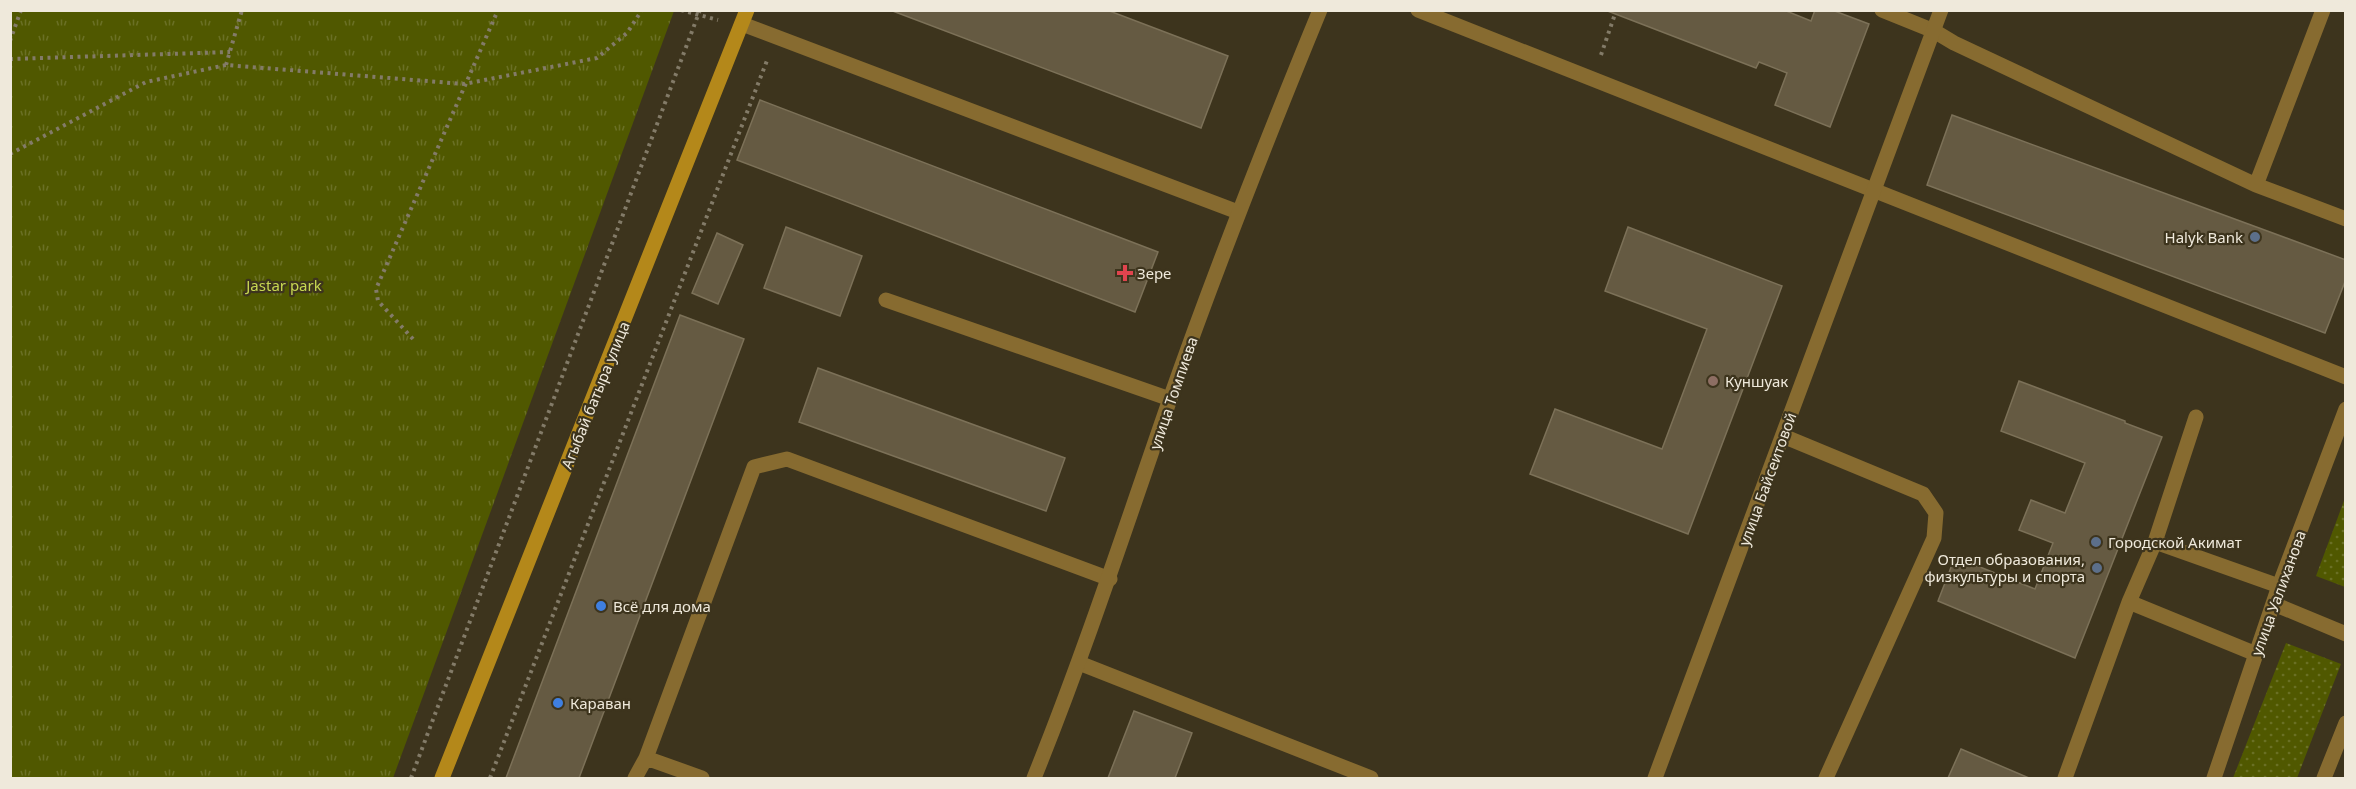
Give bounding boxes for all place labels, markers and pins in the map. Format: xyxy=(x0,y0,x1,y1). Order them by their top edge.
place label: Halyk Bank xyxy=(2165,227,2243,247)
marker: Halyk Bank xyxy=(2248,230,2262,244)
place label: Зере xyxy=(1137,263,1171,283)
marker: Зере xyxy=(1118,266,1132,280)
place label: Куншуак xyxy=(1725,371,1788,391)
marker: Куншуак xyxy=(1706,374,1720,388)
place label: Городской Акимат xyxy=(2108,532,2242,552)
marker: Городской Акимат xyxy=(2089,535,2103,549)
place label: Отдел образования, физкультуры и спорта xyxy=(1924,549,2085,586)
marker: Отдел образования, физкультуры и спорта xyxy=(2090,561,2104,575)
place label: Всё для дома xyxy=(613,596,711,616)
marker: Всё для дома xyxy=(594,599,608,613)
place label: Караван xyxy=(570,693,631,713)
marker: Караван xyxy=(551,696,565,710)

